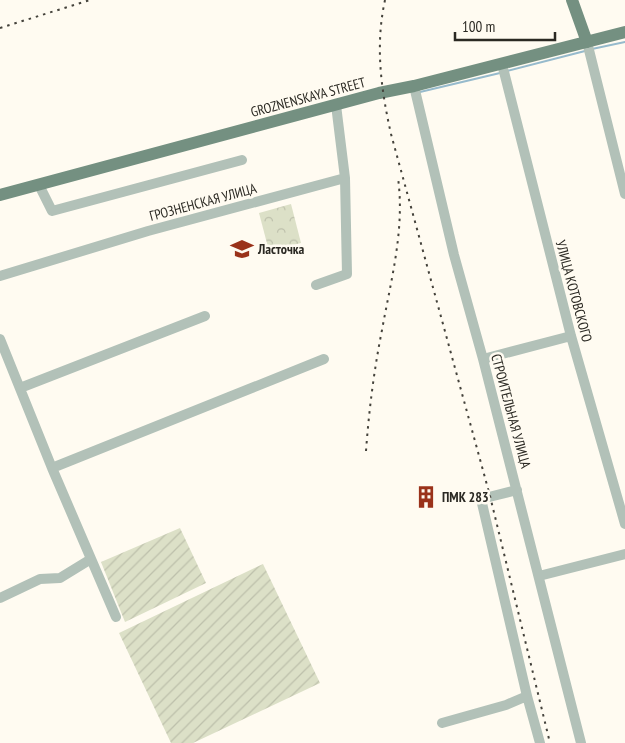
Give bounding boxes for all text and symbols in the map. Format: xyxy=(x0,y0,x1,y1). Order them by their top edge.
scale bar xyxy=(455,10,555,42)
text: 100 m xyxy=(462,17,495,36)
street label: GROZNENSKAYA STREET xyxy=(249,73,368,121)
street label: ГРОЗНЕНСКАЯ УЛИЦА xyxy=(147,179,259,225)
school or university icon: Ласточка xyxy=(229,236,255,262)
street label: УЛИЦА КОТОВСКОГО xyxy=(552,238,596,344)
place label: Ласточка xyxy=(257,240,305,258)
street label: СТРОИТЕЛЬНАЯ УЛИЦА xyxy=(487,352,535,471)
building icon: ПМК 283 xyxy=(413,484,439,510)
place label: ПМК 283 xyxy=(442,488,489,506)

